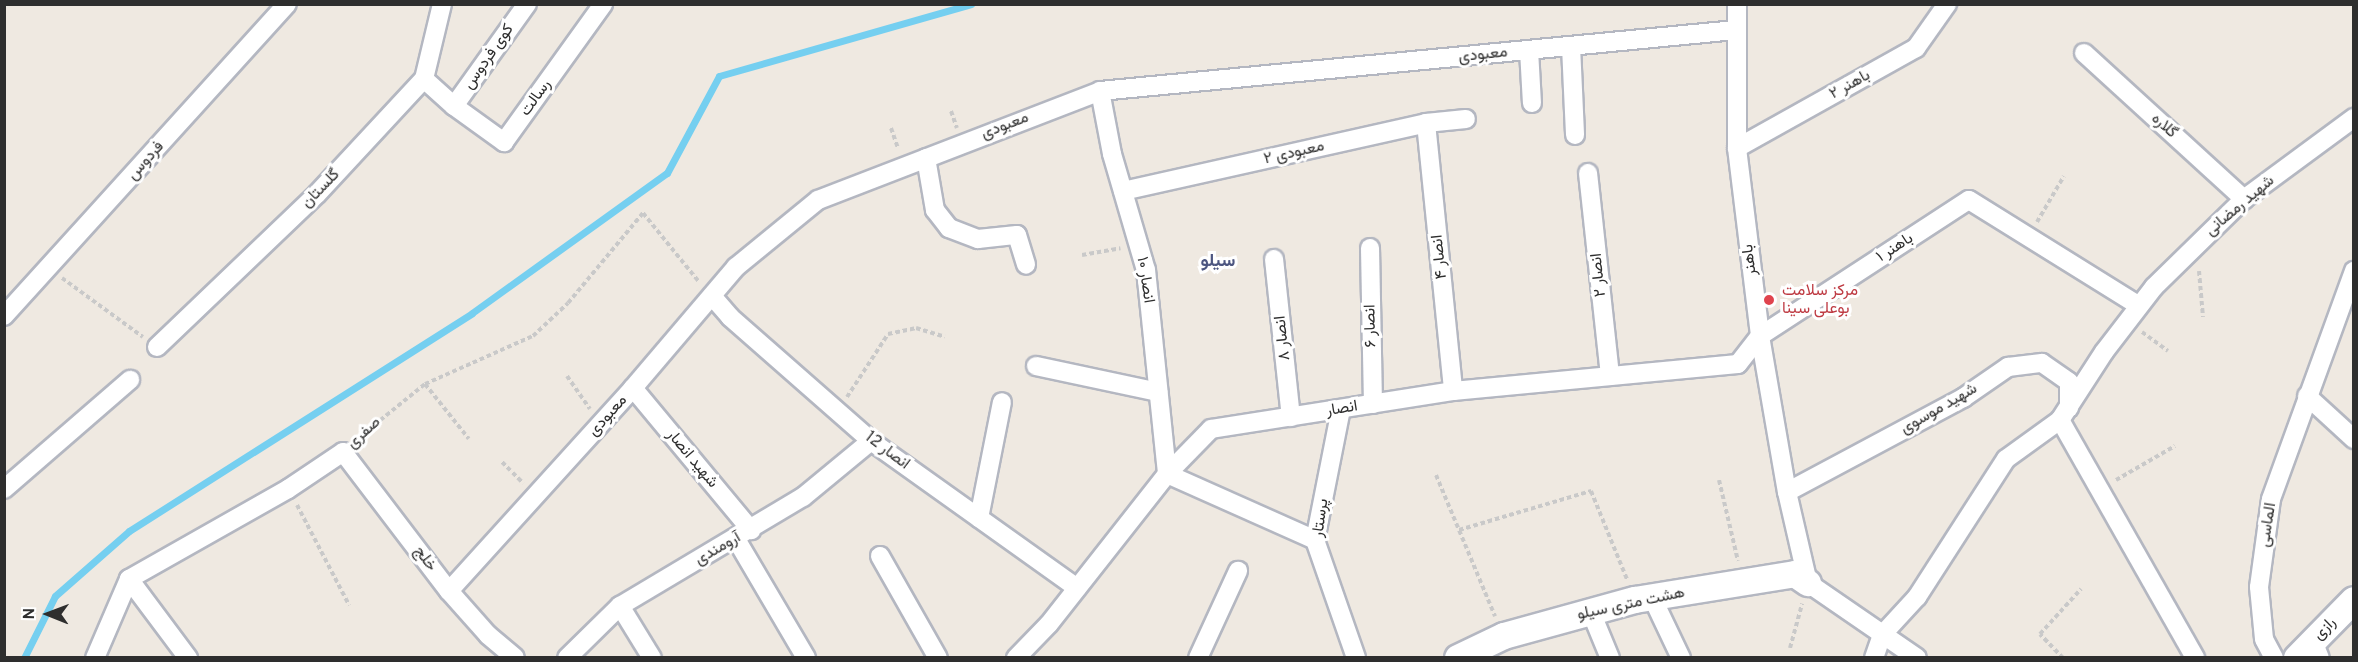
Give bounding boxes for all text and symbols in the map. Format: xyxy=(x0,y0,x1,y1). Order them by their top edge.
street label: کوی فردوس xyxy=(460,21,518,93)
street label: معبودی xyxy=(1457,43,1509,67)
street label: باهنر ۲ xyxy=(1826,66,1874,104)
street label: رسالت xyxy=(516,76,556,120)
street label: معبودی xyxy=(979,108,1031,144)
street label: گلاره xyxy=(2147,109,2181,143)
street label: معبودی ۲ xyxy=(1262,137,1326,169)
street label: فردوس xyxy=(124,138,168,184)
street label: گلستان xyxy=(298,165,344,213)
street label: شهید رمضانی xyxy=(2202,172,2278,240)
street label: باهنر ۱ xyxy=(1873,229,1917,267)
street label: انصار ۴ xyxy=(1428,234,1452,280)
street label: باهنر xyxy=(1739,243,1761,277)
district label: سیلو xyxy=(1201,251,1235,273)
street label: انصار ۲ xyxy=(1587,252,1611,298)
street label: انصار ۱۰ xyxy=(1132,255,1158,305)
place label: مرکز سلامت بوعلی سینا xyxy=(1782,281,1858,319)
marker: مرکز سلامت بوعلی سینا xyxy=(1760,291,1778,309)
street label: انصار ۶ xyxy=(1361,304,1381,348)
street label: انصار ۸ xyxy=(1271,315,1295,361)
street label: شهید موسوی xyxy=(1897,379,1981,439)
street label: معبودی xyxy=(584,391,632,441)
street label: انصار xyxy=(1325,397,1359,421)
street label: صفری xyxy=(343,413,385,453)
street label: شهید انصار xyxy=(662,426,722,492)
street label: انصار 12 xyxy=(861,428,913,474)
street label: پرستار xyxy=(1309,497,1333,539)
street label: الماسی xyxy=(2255,501,2281,549)
street label: آرومندی xyxy=(692,528,744,570)
street label: خلج xyxy=(409,543,441,575)
street label: هشت متری سیلو xyxy=(1576,583,1686,625)
north arrow xyxy=(18,584,78,644)
text: N xyxy=(20,608,40,620)
street label: رازی xyxy=(2309,613,2341,645)

